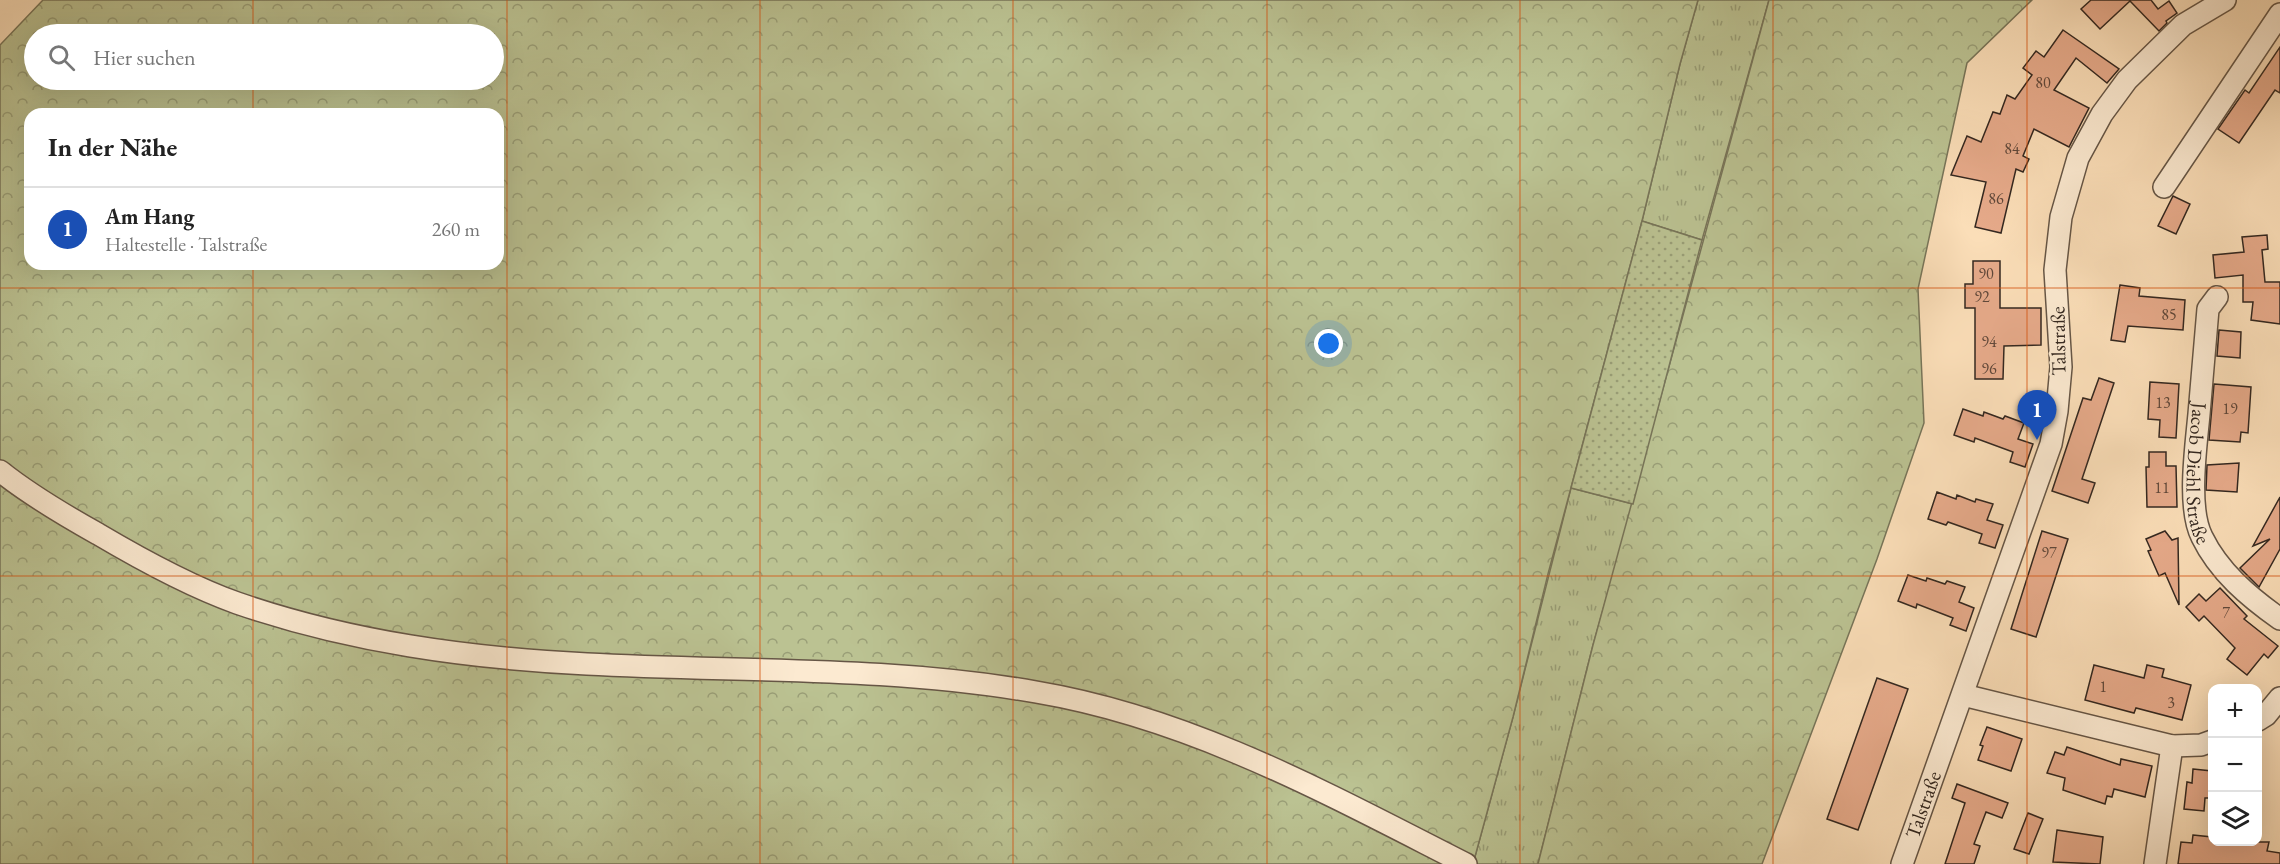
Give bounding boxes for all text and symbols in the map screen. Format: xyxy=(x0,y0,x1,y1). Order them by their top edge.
search box xyxy=(24,24,504,90)
icon: search xyxy=(45,41,78,74)
text: Hier suchen xyxy=(93,43,196,72)
house number: 80 xyxy=(2035,72,2051,93)
text: In der Nähe xyxy=(48,130,177,164)
house number: 84 xyxy=(2004,138,2020,159)
house number: 86 xyxy=(1988,188,2004,209)
text: Am Hang xyxy=(105,202,195,231)
text: 1 xyxy=(62,216,73,242)
text: 260 m xyxy=(432,216,480,242)
text: Haltestelle · Talstraße xyxy=(105,231,267,257)
house number: 90 xyxy=(1978,263,1994,284)
house number: 92 xyxy=(1974,286,1990,307)
house number: 85 xyxy=(2161,304,2177,325)
street label: Talstraße xyxy=(2044,306,2072,376)
your location xyxy=(1314,329,1343,358)
house number: 94 xyxy=(1981,331,1997,352)
house number: 96 xyxy=(1981,358,1997,379)
pin: 1 xyxy=(2018,390,2056,440)
house number: 13 xyxy=(2155,392,2171,413)
house number: 19 xyxy=(2222,398,2238,419)
street label: Jacob Diehl Straße xyxy=(2181,400,2216,549)
house number: 11 xyxy=(2154,477,2170,498)
house number: 97 xyxy=(2041,542,2057,563)
house number: 7 xyxy=(2222,602,2230,623)
house number: 1 xyxy=(2099,676,2107,697)
map controls xyxy=(2208,684,2262,846)
button: + xyxy=(2208,684,2262,738)
house number: 3 xyxy=(2167,692,2175,713)
button: − xyxy=(2208,738,2262,792)
street label: Talstraße xyxy=(1899,767,1947,842)
button: layers xyxy=(2208,792,2262,846)

